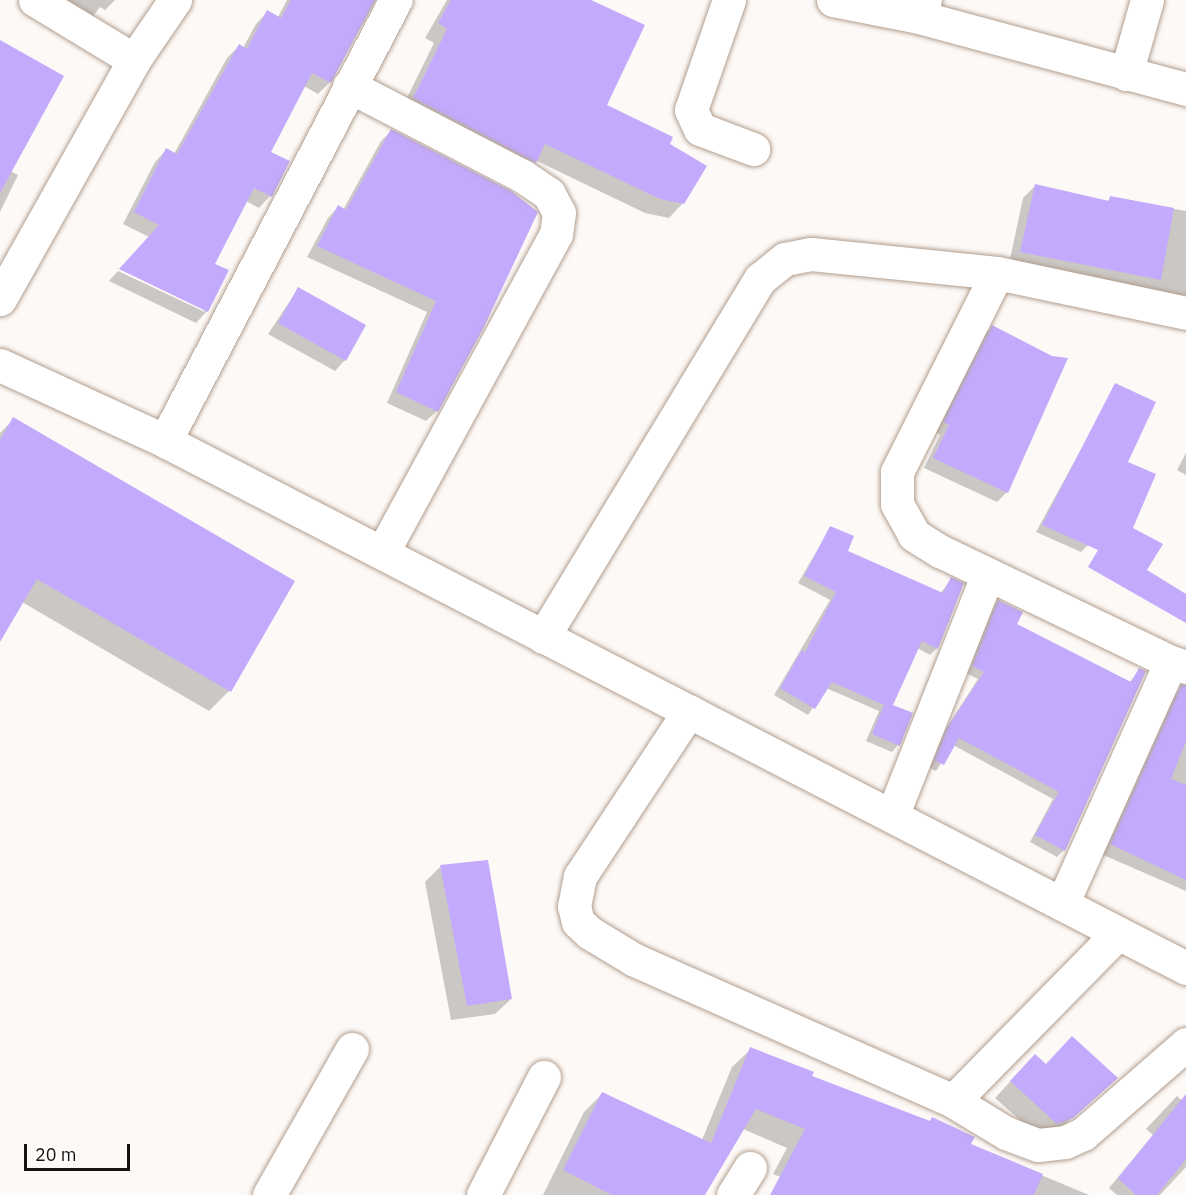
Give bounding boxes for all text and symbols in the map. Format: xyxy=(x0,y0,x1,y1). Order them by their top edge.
scale bar xyxy=(27,1132,134,1170)
text: 20 m xyxy=(35,1143,77,1166)

